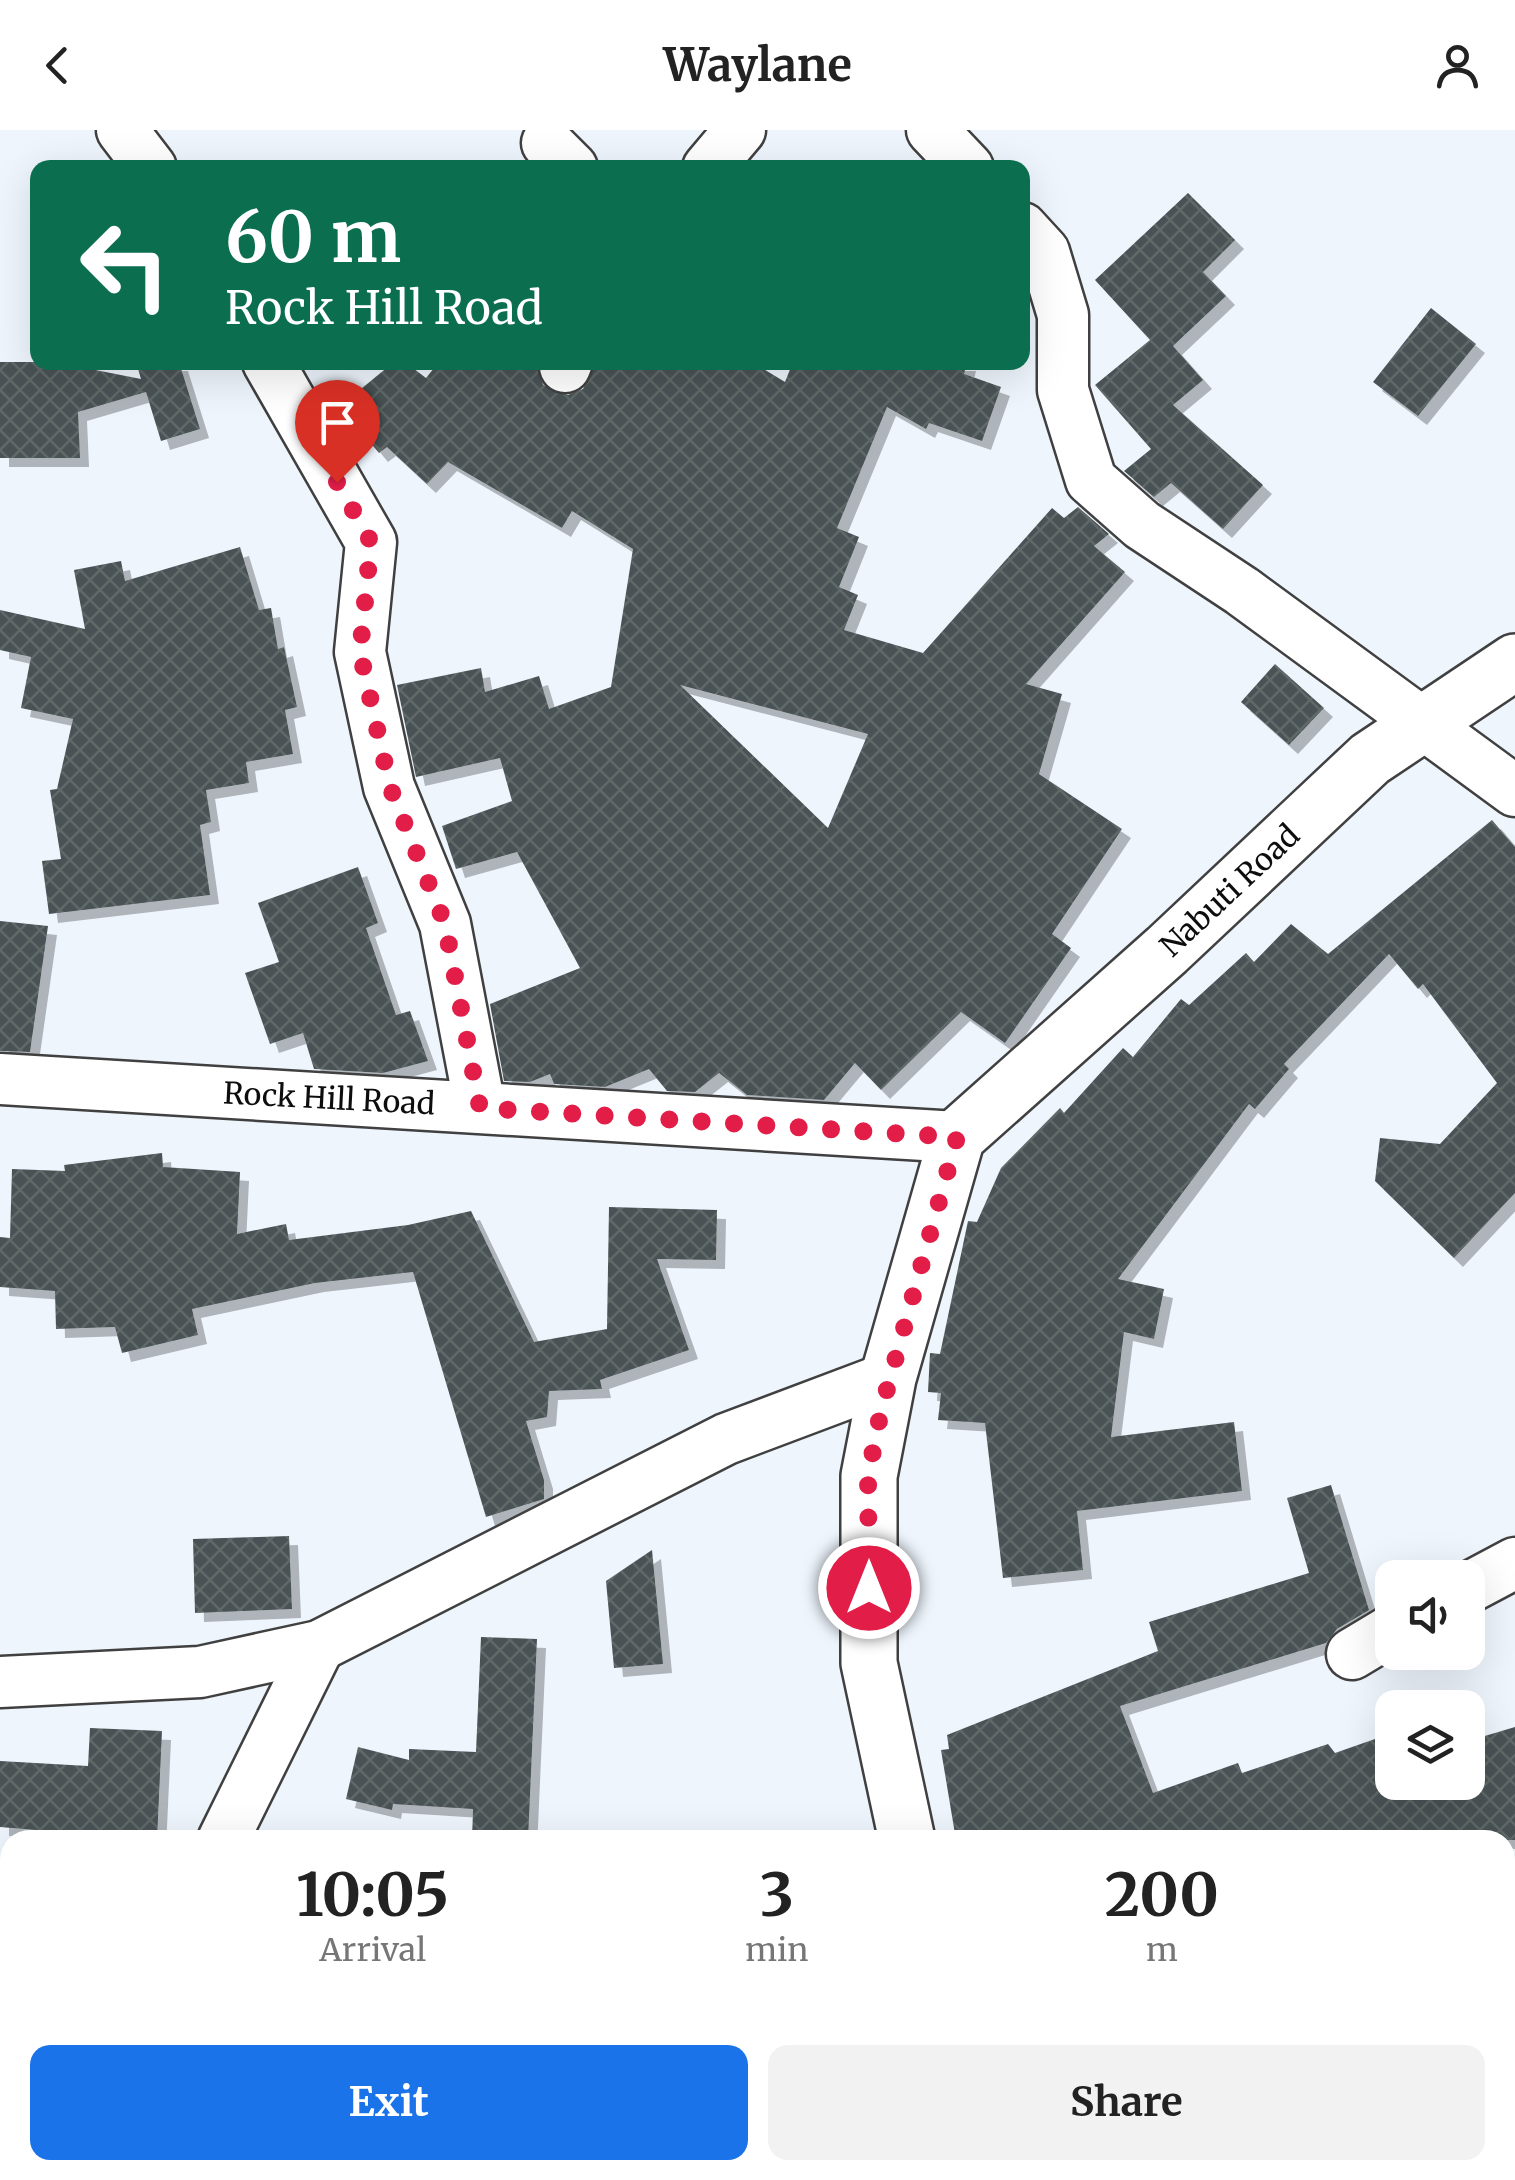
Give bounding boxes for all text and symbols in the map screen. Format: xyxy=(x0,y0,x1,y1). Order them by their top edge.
text: Waylane xyxy=(663,37,852,93)
icon: back xyxy=(30,38,85,93)
icon: person xyxy=(1430,38,1485,93)
text: 60 m xyxy=(225,193,401,281)
icon: left xyxy=(60,200,190,330)
text: Rock Hill Road xyxy=(225,280,543,336)
pin xyxy=(295,380,380,483)
icon: arrive xyxy=(310,395,365,450)
street label: Nabuti Road xyxy=(1152,816,1307,964)
street label: Rock Hill Road xyxy=(222,1073,436,1123)
position arrow xyxy=(817,1536,921,1640)
map controls xyxy=(1375,1560,1485,1800)
button: sound xyxy=(1375,1560,1485,1670)
button: layers xyxy=(1375,1690,1485,1800)
text: 10:05 xyxy=(296,1857,449,1932)
text: 3 xyxy=(760,1857,794,1932)
text: 200 xyxy=(1105,1857,1219,1932)
text: Arrival xyxy=(319,1930,426,1970)
text: min xyxy=(745,1930,809,1970)
text: m xyxy=(1146,1930,1178,1970)
button: Exit xyxy=(30,2045,748,2160)
button: Share xyxy=(768,2045,1485,2160)

